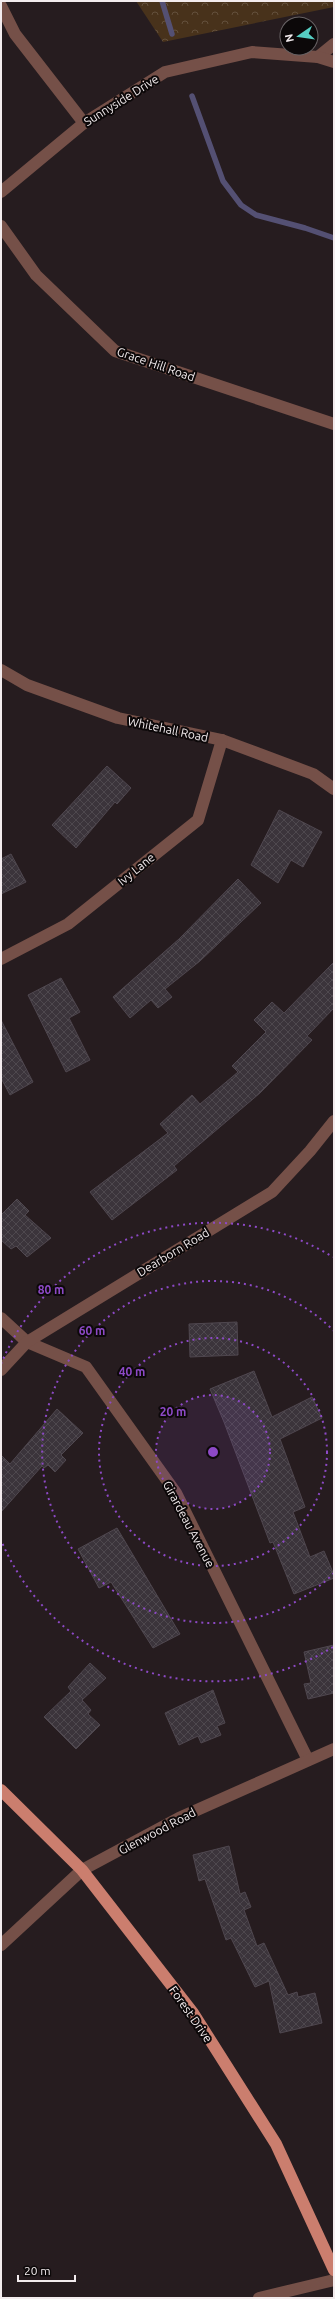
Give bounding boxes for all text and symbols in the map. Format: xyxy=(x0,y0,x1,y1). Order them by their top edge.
north arrow xyxy=(279,16,319,56)
text: N xyxy=(282,33,296,44)
street label: Sunnyside Drive xyxy=(81,72,161,128)
street label: Grace Hill Road xyxy=(115,345,197,383)
street label: Whitehall Road xyxy=(127,714,209,744)
street label: Ivy Lane xyxy=(115,850,157,888)
street label: Dearborn Road xyxy=(135,1225,211,1279)
text: 80 m xyxy=(38,1283,64,1296)
text: 60 m xyxy=(79,1324,105,1337)
text: 40 m xyxy=(119,1365,145,1378)
text: 20 m xyxy=(160,1405,186,1418)
centre of rings xyxy=(206,1445,220,1459)
street label: Girardeau Avenue xyxy=(161,1479,217,1569)
street label: Glenwood Road xyxy=(116,1805,198,1857)
street label: Forest Drive xyxy=(167,1983,215,2045)
scale bar xyxy=(18,2257,75,2283)
text: 20 m xyxy=(24,2264,51,2277)

